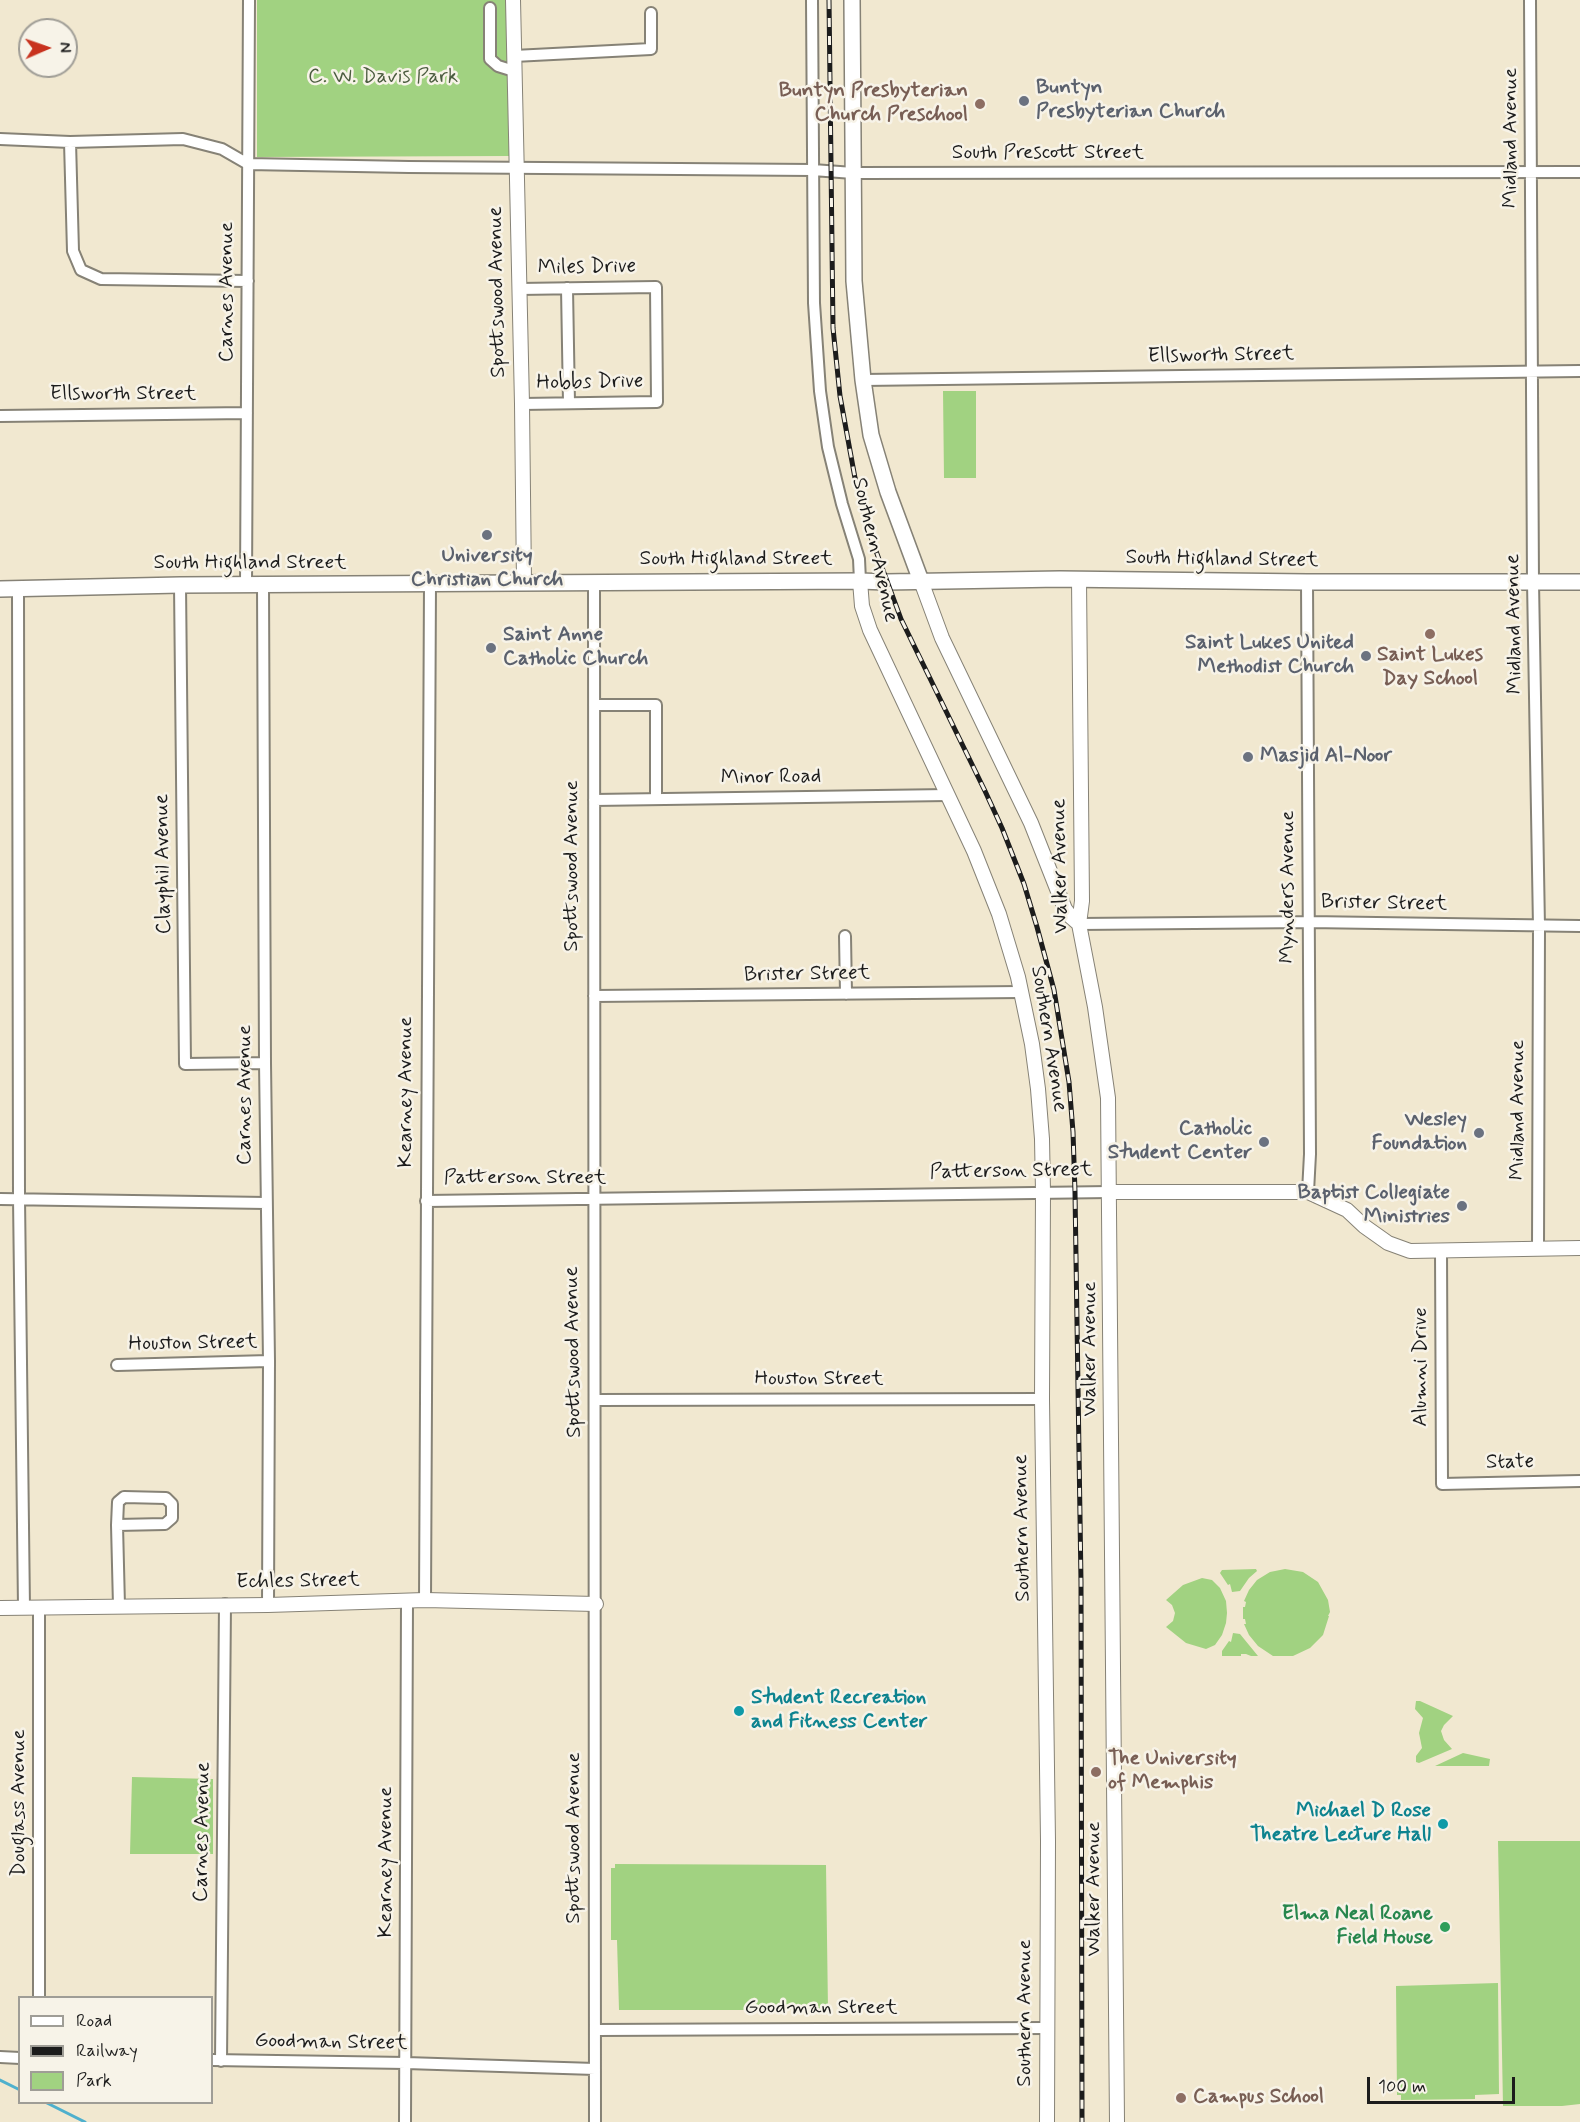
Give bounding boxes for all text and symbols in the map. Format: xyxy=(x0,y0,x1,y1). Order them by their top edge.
north arrow xyxy=(18,18,78,78)
text: N xyxy=(54,42,75,53)
park label: C. W. Davis Park xyxy=(308,65,458,91)
street label: Midland Avenue xyxy=(1499,68,1525,208)
place label: Buntyn Presbyterian Church xyxy=(1036,76,1225,126)
place label: Buntyn Presbyterian Church Preschool xyxy=(779,79,968,129)
marker: Buntyn Presbyterian Church xyxy=(1017,94,1031,108)
marker: Buntyn Presbyterian Church Preschool xyxy=(973,97,987,111)
street label: South Prescott Street xyxy=(952,141,1144,167)
street label: Spottswood Avenue xyxy=(484,206,512,378)
street label: Carnes Avenue xyxy=(215,222,241,362)
street label: Miles Drive xyxy=(538,255,636,281)
street label: Ellsworth Street xyxy=(1148,342,1294,370)
street label: Hobbs Drive xyxy=(536,369,644,397)
street label: Ellsworth Street xyxy=(50,382,196,408)
street label: Southern Avenue xyxy=(845,475,903,625)
marker: University Christian Church xyxy=(480,528,494,542)
place label: University Christian Church xyxy=(411,544,563,594)
street label: South Highland Street xyxy=(1125,546,1319,574)
street label: South Highland Street xyxy=(640,547,832,573)
street label: South Highland Street xyxy=(154,551,346,577)
street label: Midland Avenue xyxy=(1501,553,1529,695)
place label: Saint Anne Catholic Church xyxy=(503,623,648,673)
marker: Saint Lukes Day School xyxy=(1423,627,1437,641)
place label: Saint Lukes United Methodist Church xyxy=(1185,631,1354,681)
marker: Saint Anne Catholic Church xyxy=(484,641,498,655)
place label: Saint Lukes Day School xyxy=(1377,643,1483,693)
marker: Saint Lukes United Methodist Church xyxy=(1359,649,1373,663)
place label: Masjid Al-Noor xyxy=(1260,744,1392,770)
marker: Masjid Al-Noor xyxy=(1241,750,1255,764)
street label: Minor Road xyxy=(721,765,821,791)
street label: Spottswood Avenue xyxy=(560,780,586,952)
street label: Clayphil Avenue xyxy=(150,794,178,934)
street label: Walker Avenue xyxy=(1047,798,1075,934)
street label: Mynders Avenue xyxy=(1276,810,1302,964)
street label: Brister Street xyxy=(1321,890,1447,918)
street label: Brister Street xyxy=(744,961,870,989)
street label: Southern Avenue xyxy=(1024,964,1072,1114)
street label: Kearney Avenue xyxy=(394,1016,420,1168)
street label: Carnes Avenue xyxy=(233,1025,259,1165)
street label: Midland Avenue xyxy=(1506,1040,1532,1180)
place label: Wesley Foundation xyxy=(1372,1108,1467,1158)
place label: Catholic Student Center xyxy=(1108,1117,1252,1167)
marker: Wesley Foundation xyxy=(1472,1126,1486,1140)
marker: Catholic Student Center xyxy=(1257,1135,1271,1149)
street label: Patterson Street xyxy=(929,1158,1093,1186)
street label: Patterson Street xyxy=(444,1166,606,1192)
place label: Baptist Collegiate Ministries xyxy=(1298,1181,1450,1231)
marker: Baptist Collegiate Ministries xyxy=(1455,1199,1469,1213)
street label: Spottswood Avenue xyxy=(560,1266,588,1438)
street label: Walker Avenue xyxy=(1078,1281,1104,1417)
street label: Alumni Drive xyxy=(1409,1307,1435,1427)
street label: Houston Street xyxy=(128,1330,258,1358)
street label: Houston Street xyxy=(754,1367,884,1393)
street label: State xyxy=(1486,1450,1534,1476)
street label: Southern Avenue xyxy=(1009,1454,1037,1602)
street label: Echles Street xyxy=(236,1568,360,1596)
place label: Student Recreation and Fitness Center xyxy=(751,1686,928,1736)
marker: Student Recreation and Fitness Center xyxy=(732,1704,746,1718)
street label: Douglass Avenue xyxy=(7,1729,33,1877)
place label: The University of Memphis xyxy=(1108,1747,1237,1797)
street label: Spottswood Avenue xyxy=(562,1752,588,1924)
street label: Carnes Avenue xyxy=(189,1762,217,1902)
marker: The University of Memphis xyxy=(1089,1765,1103,1779)
street label: Kearney Avenue xyxy=(374,1786,400,1938)
place label: Michael D Rose Theatre Lecture Hall xyxy=(1250,1799,1431,1849)
marker: Michael D Rose Theatre Lecture Hall xyxy=(1436,1817,1450,1831)
street label: Walker Avenue xyxy=(1082,1821,1108,1957)
place label: Elma Neal Roane Field House xyxy=(1282,1902,1433,1952)
marker: Elma Neal Roane Field House xyxy=(1438,1920,1452,1934)
street label: Southern Avenue xyxy=(1013,1939,1039,2087)
legend xyxy=(18,1996,213,2104)
street label: Goodman Street xyxy=(744,1996,898,2022)
text: Road xyxy=(76,2009,112,2033)
street label: Goodman Street xyxy=(254,2029,408,2057)
text: Railway xyxy=(76,2039,138,2063)
scale bar xyxy=(1370,2065,1518,2103)
text: Park xyxy=(76,2069,112,2093)
text: 100 m xyxy=(1378,2075,1426,2099)
place label: Campus School xyxy=(1193,2085,1324,2111)
marker: Campus School xyxy=(1174,2091,1188,2105)

